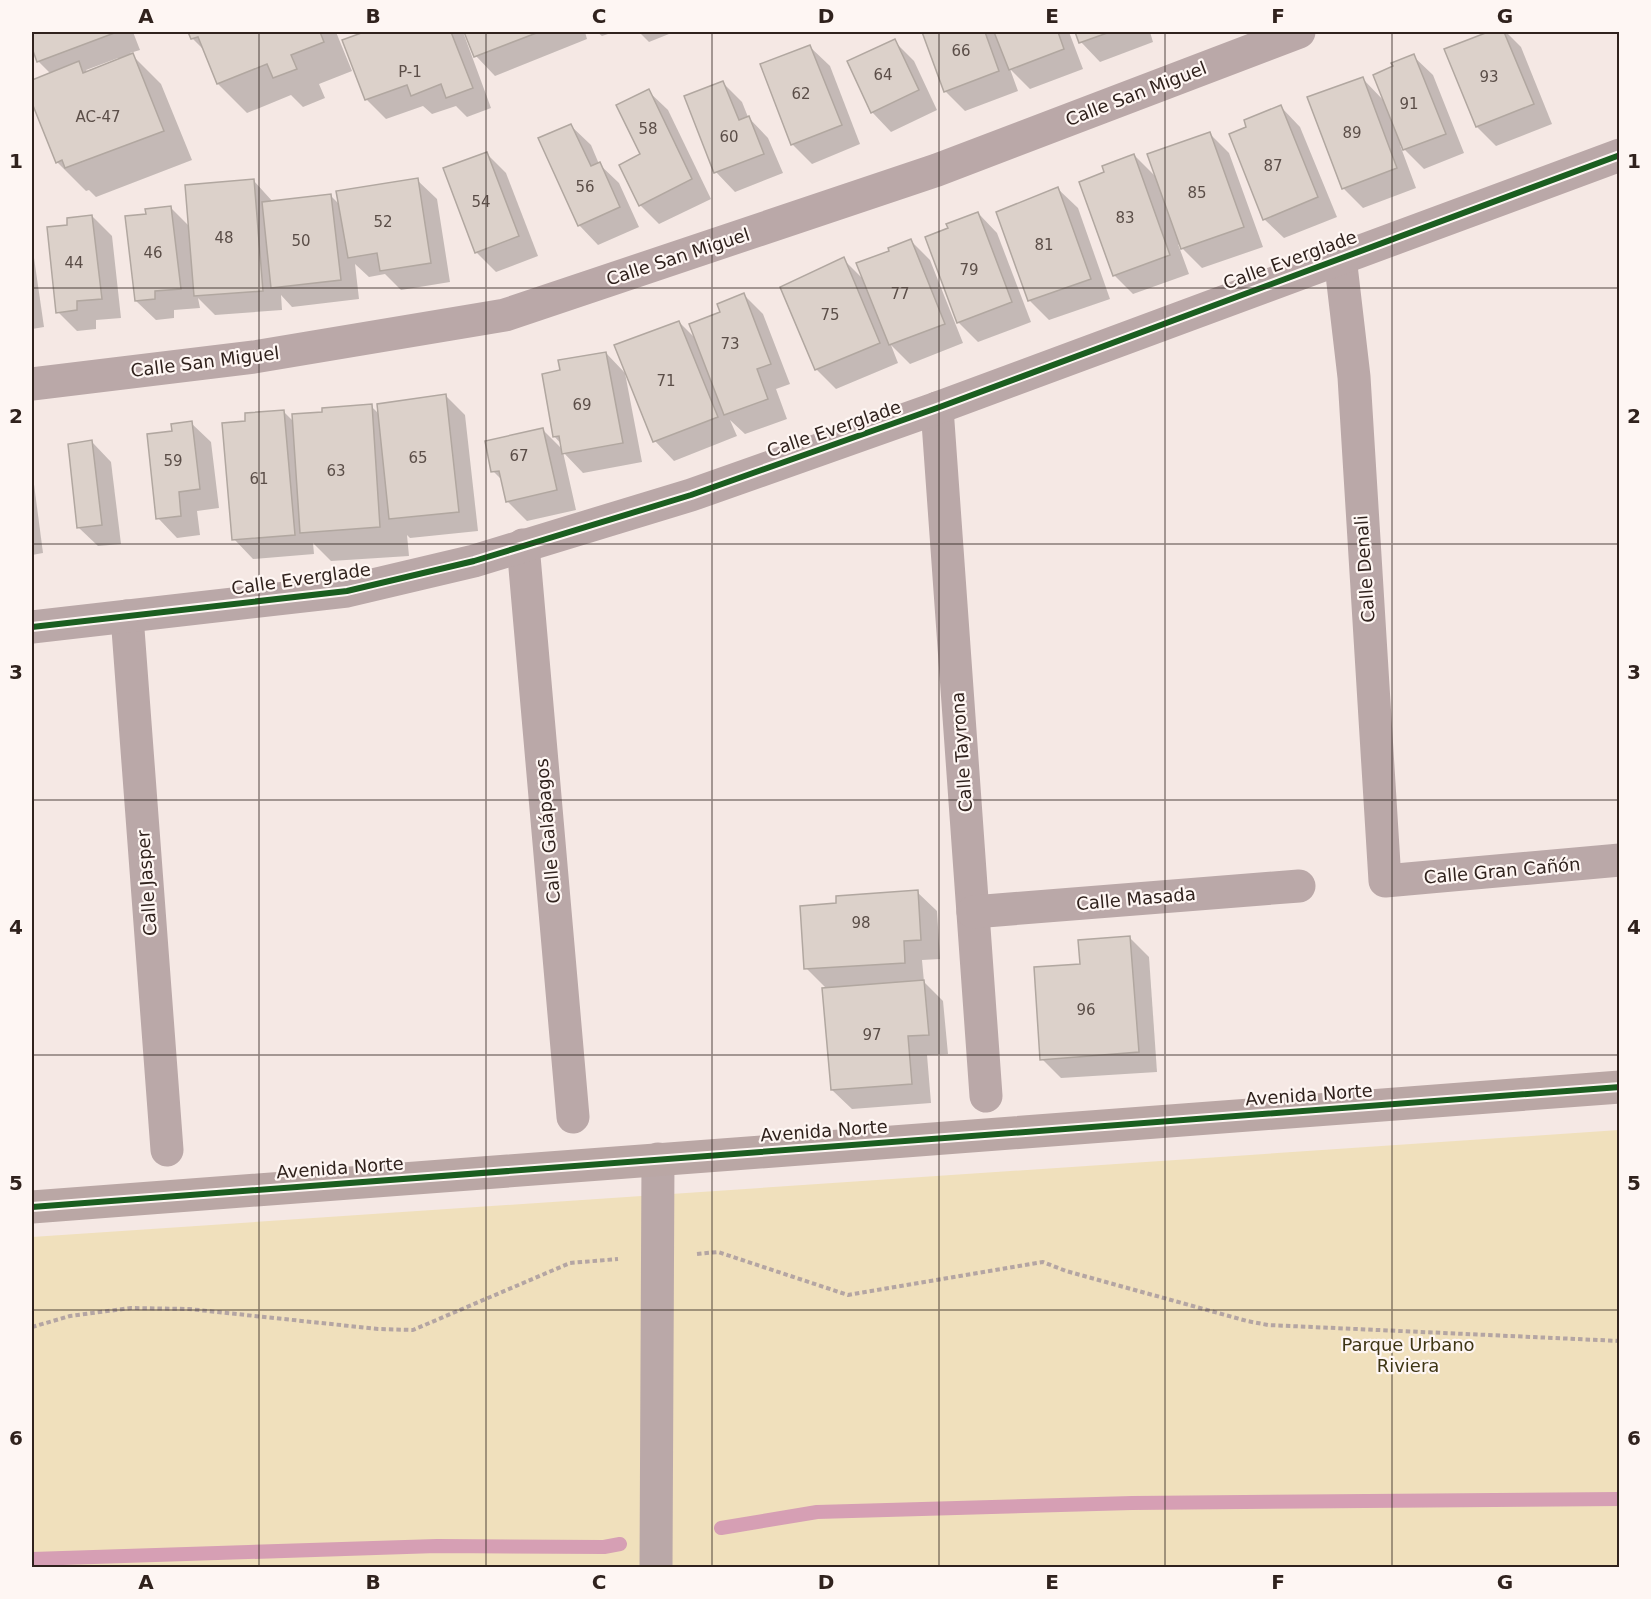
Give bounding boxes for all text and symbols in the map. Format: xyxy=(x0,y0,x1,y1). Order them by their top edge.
text: A xyxy=(138,4,154,28)
text: B xyxy=(365,4,381,28)
text: C xyxy=(592,4,606,28)
text: D xyxy=(818,4,834,28)
text: E xyxy=(1045,4,1059,28)
text: F xyxy=(1271,4,1285,28)
text: G xyxy=(1497,4,1513,28)
house number: 66 xyxy=(951,42,971,60)
street label: Calle San Miguel xyxy=(1062,57,1209,130)
house number: P-1 xyxy=(398,63,422,81)
house number: 64 xyxy=(873,66,893,84)
house number: 93 xyxy=(1479,68,1499,86)
house number: 62 xyxy=(791,85,811,103)
house number: 91 xyxy=(1399,95,1419,113)
house number: AC-47 xyxy=(76,108,120,126)
house number: 58 xyxy=(638,120,658,138)
house number: 89 xyxy=(1342,124,1362,142)
house number: 60 xyxy=(719,128,739,146)
text: 1 xyxy=(9,149,23,173)
text: 1 xyxy=(1627,149,1641,173)
house number: 87 xyxy=(1263,157,1283,175)
house number: 56 xyxy=(575,178,595,196)
house number: 85 xyxy=(1187,184,1207,202)
house number: 54 xyxy=(471,193,491,211)
house number: 83 xyxy=(1115,209,1135,227)
house number: 52 xyxy=(373,213,393,231)
street label: Calle San Miguel xyxy=(604,223,752,290)
street label: Calle Everglade xyxy=(1220,226,1359,293)
house number: 48 xyxy=(214,229,234,247)
house number: 50 xyxy=(291,232,311,250)
house number: 81 xyxy=(1034,236,1054,254)
house number: 46 xyxy=(143,244,163,262)
house number: 44 xyxy=(64,254,84,272)
house number: 79 xyxy=(959,261,979,279)
house number: 77 xyxy=(890,285,910,303)
house number: 75 xyxy=(820,306,840,324)
house number: 73 xyxy=(720,335,740,353)
street label: Calle San Miguel xyxy=(129,342,280,381)
house number: 71 xyxy=(656,372,676,390)
house number: 69 xyxy=(572,396,592,414)
street label: Calle Everglade xyxy=(764,396,904,461)
text: 2 xyxy=(9,404,23,428)
text: 2 xyxy=(1627,404,1641,428)
house number: 67 xyxy=(509,447,529,465)
house number: 65 xyxy=(408,449,428,467)
house number: 59 xyxy=(163,452,183,470)
house number: 63 xyxy=(326,462,346,480)
house number: 61 xyxy=(249,470,269,488)
street label: Calle Denali xyxy=(1350,515,1379,624)
street label: Calle Everglade xyxy=(230,558,372,599)
text: 3 xyxy=(9,660,23,684)
text: 3 xyxy=(1627,660,1641,684)
street label: Calle Tayrona xyxy=(947,691,976,813)
street label: Calle Galápagos xyxy=(531,758,564,905)
street label: Calle Jasper xyxy=(132,829,161,937)
street label: Calle Gran Cañón xyxy=(1423,853,1581,888)
street label: Calle Masada xyxy=(1075,883,1197,914)
house number: 98 xyxy=(851,914,871,932)
text: 4 xyxy=(9,915,23,939)
text: 4 xyxy=(1627,915,1641,939)
house number: 96 xyxy=(1076,1001,1096,1019)
house number: 97 xyxy=(862,1026,882,1044)
street label: Avenida Norte xyxy=(1245,1080,1373,1109)
street label: Avenida Norte xyxy=(760,1116,888,1145)
street label: Avenida Norte xyxy=(276,1153,404,1182)
text: 5 xyxy=(9,1171,23,1195)
text: 5 xyxy=(1627,1171,1641,1195)
park label: Parque Urbano Riviera xyxy=(1341,1334,1475,1376)
text: 6 xyxy=(9,1426,23,1450)
text: 6 xyxy=(1627,1426,1641,1450)
text: A xyxy=(138,1570,154,1594)
text: B xyxy=(365,1570,381,1594)
text: C xyxy=(592,1570,606,1594)
text: D xyxy=(818,1570,834,1594)
text: E xyxy=(1045,1570,1059,1594)
text: F xyxy=(1271,1570,1285,1594)
text: G xyxy=(1497,1570,1513,1594)

